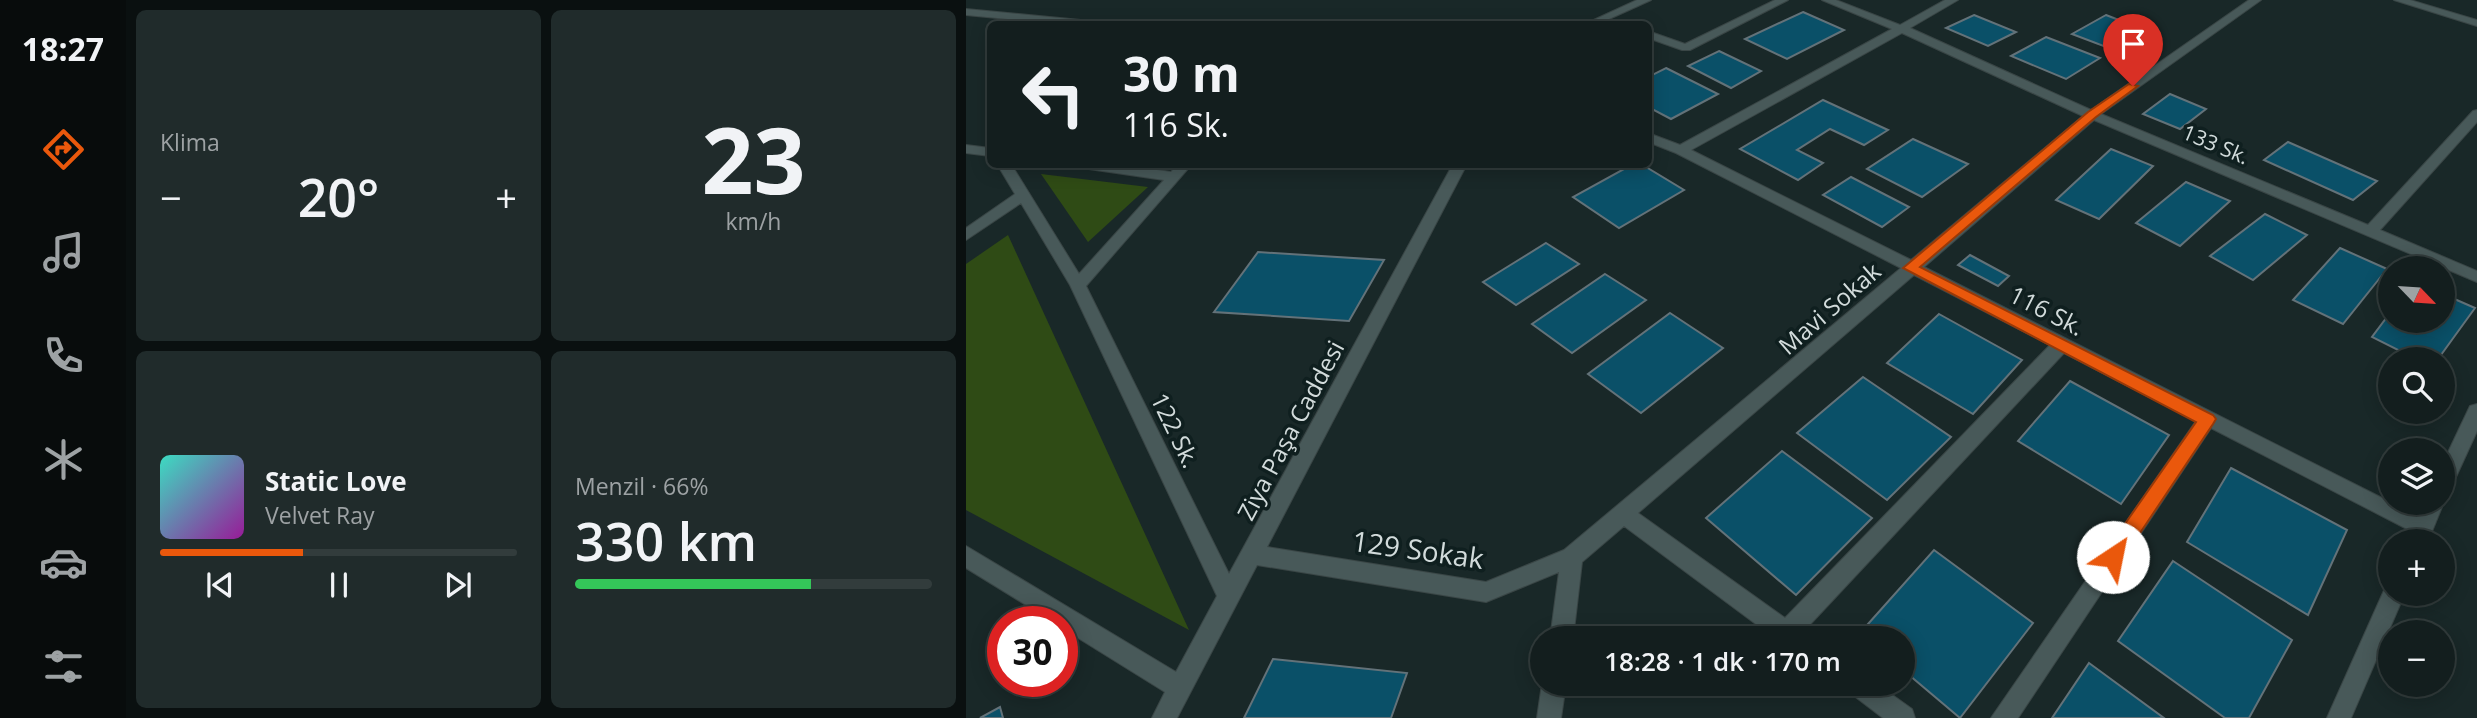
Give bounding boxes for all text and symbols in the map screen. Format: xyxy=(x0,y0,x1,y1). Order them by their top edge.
pin xyxy=(2103,14,2163,86)
icon: arrive xyxy=(2114,25,2152,63)
text: 18:27 xyxy=(22,27,104,70)
text: 30 m xyxy=(1123,40,1240,106)
icon: left xyxy=(1008,49,1099,140)
text: 23 xyxy=(701,97,806,221)
text: 116 Sk. xyxy=(1123,103,1229,146)
street label: 133 Sk. xyxy=(2179,118,2253,170)
icon: directions xyxy=(39,125,88,174)
text: Klima xyxy=(160,126,220,158)
text: 20° xyxy=(298,161,379,232)
text: − xyxy=(160,171,182,223)
text: + xyxy=(495,171,517,223)
text: km/h xyxy=(726,205,781,237)
icon: music xyxy=(39,228,88,277)
street label: Mavi Sokak xyxy=(1771,254,1887,362)
north arrow xyxy=(2378,256,2455,332)
map controls xyxy=(2378,256,2455,697)
street label: 116 Sk. xyxy=(2004,277,2090,343)
icon: phone xyxy=(39,331,88,380)
street label: Ziya Paşa Caddesi xyxy=(1229,334,1351,526)
button: search xyxy=(2378,347,2455,424)
street label: 122 Sk. xyxy=(1144,387,1208,473)
icon: climate xyxy=(39,435,88,484)
button: layers xyxy=(2378,438,2455,515)
text: Static Love xyxy=(265,463,407,499)
text: Menzil · 66% xyxy=(575,470,708,502)
text: Velvet Ray xyxy=(265,499,375,531)
text: 330 km xyxy=(575,505,757,576)
position arrow xyxy=(2076,520,2150,594)
street label: 129 Sokak xyxy=(1350,521,1487,577)
button: + xyxy=(2378,529,2455,606)
icon: car xyxy=(39,538,88,587)
icon: previous xyxy=(201,566,239,604)
icon: pause xyxy=(320,566,358,604)
icon: next xyxy=(439,566,477,604)
speed limit sign: 30 xyxy=(987,606,1078,697)
button: − xyxy=(2378,620,2455,697)
icon: filters xyxy=(39,642,88,691)
text: 18:28 · 1 dk · 170 m xyxy=(1604,643,1841,679)

